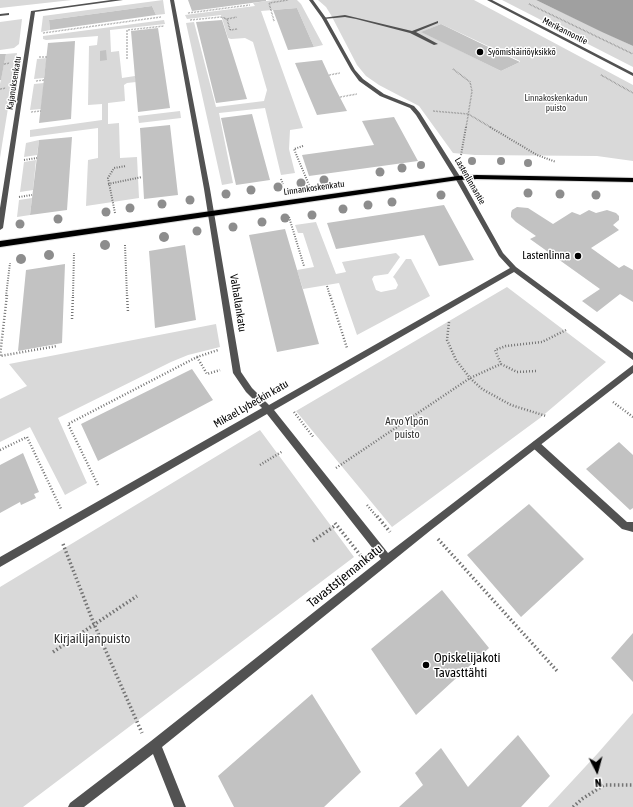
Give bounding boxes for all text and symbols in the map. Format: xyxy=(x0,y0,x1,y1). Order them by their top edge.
street label: Merikannontie xyxy=(541,15,589,47)
marker: Syömishäiriöyksikkö xyxy=(475,47,485,57)
place label: Syömishäiriöyksikkö xyxy=(488,47,556,57)
street label: Kajanuksenkatu xyxy=(4,55,24,111)
park label: Linnakoskenkadun puisto xyxy=(524,93,588,114)
street label: Lastenlinnantie xyxy=(452,156,488,206)
street label: Linnankoskenkatu xyxy=(283,178,345,198)
place label: Lastenlinna xyxy=(522,249,570,263)
marker: Lastenlinna xyxy=(573,251,583,261)
street label: Valhallankatu xyxy=(227,273,249,333)
street label: Mikael Lybeckin katu xyxy=(211,377,291,431)
park label: Arvo Ylpön puisto xyxy=(385,415,429,441)
street label: Tavaststjernankatu xyxy=(304,541,386,611)
park label: Kirjailijanpuisto xyxy=(54,631,130,647)
place label: Opiskelijakoti Tavasttähti xyxy=(434,650,500,681)
marker: Opiskelijakoti Tavasttähti xyxy=(421,660,431,670)
north arrow xyxy=(577,751,617,791)
text: N xyxy=(594,777,602,789)

